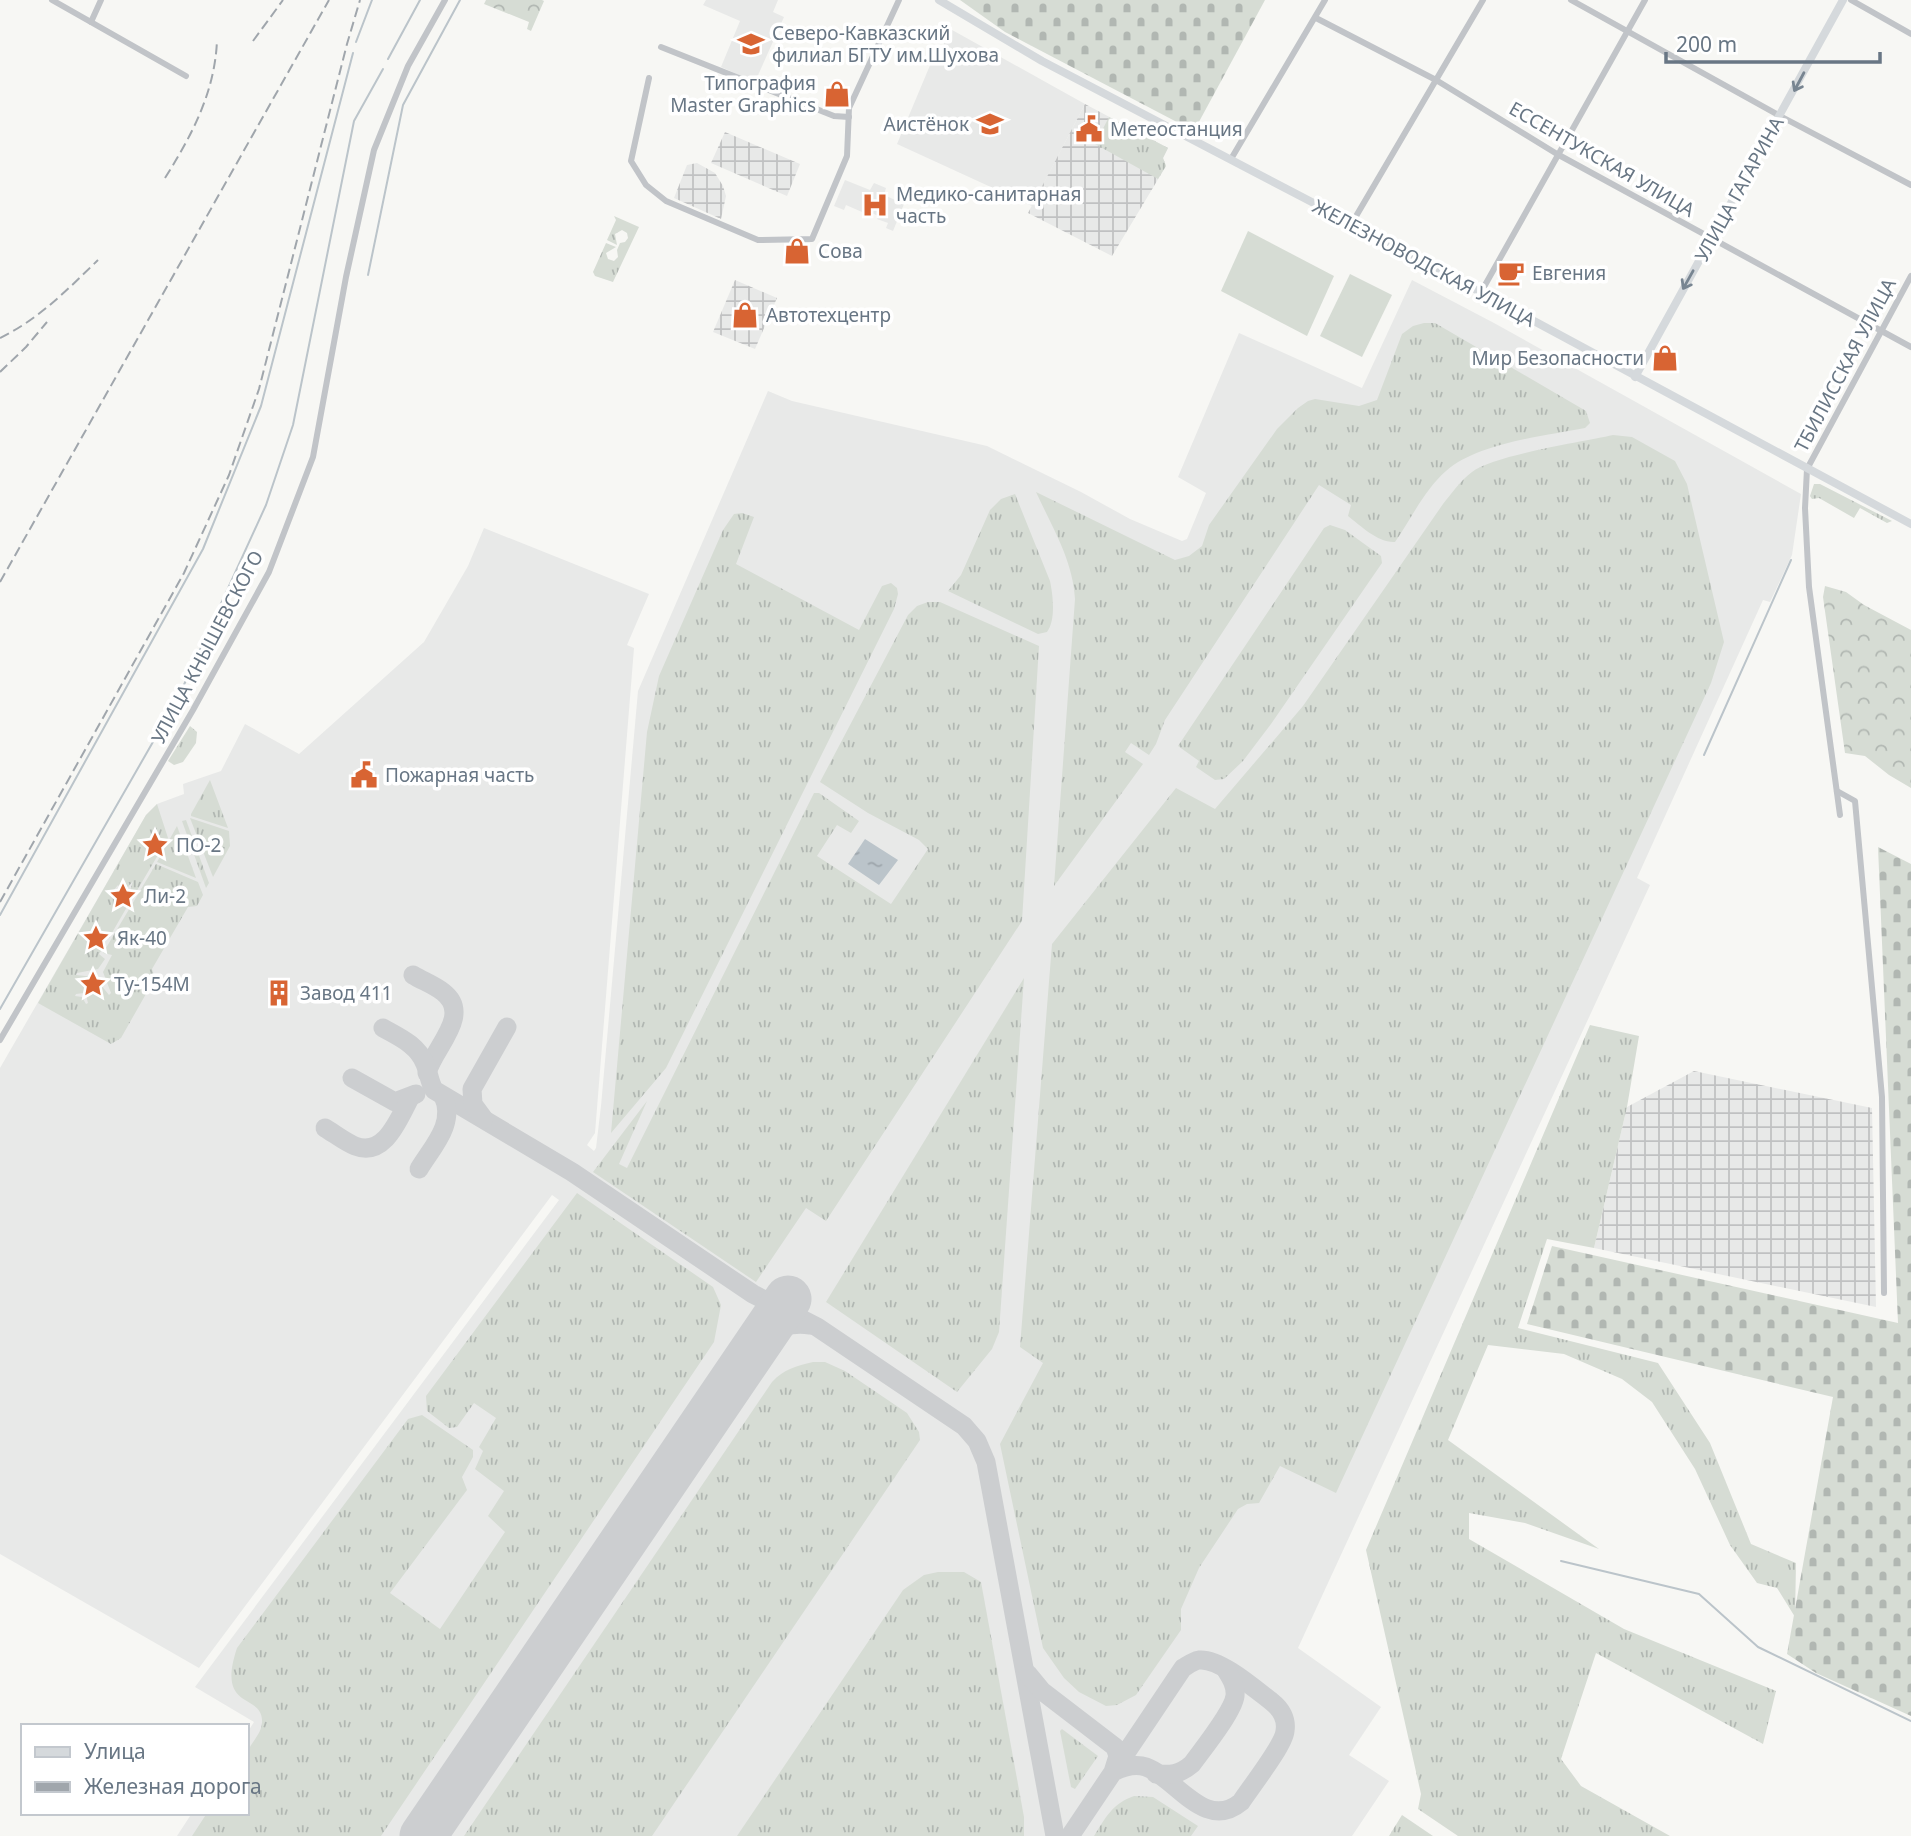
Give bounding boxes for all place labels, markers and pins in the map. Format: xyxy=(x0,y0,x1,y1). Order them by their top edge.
place label: Северо-Кавказский филиал БГТУ им.Шухова xyxy=(772,20,999,68)
school or university icon: Северо-Кавказский филиал БГТУ им.Шухова xyxy=(736,29,766,59)
place label: Типография Master Graphics xyxy=(670,70,816,118)
shop icon: Типография Master Graphics xyxy=(822,79,852,109)
school or university icon: Аистёнок xyxy=(975,109,1005,139)
place label: Аистёнок xyxy=(884,111,969,137)
public building icon: Метеостанция xyxy=(1074,114,1104,144)
place label: Метеостанция xyxy=(1110,116,1243,142)
place label: Медико-санитарная часть xyxy=(896,181,1082,229)
hospital icon: Медико-санитарная часть xyxy=(860,190,890,220)
shop icon: Сова xyxy=(782,236,812,266)
place label: Сова xyxy=(818,238,863,264)
cafe icon: Евгения xyxy=(1496,258,1526,288)
place label: Евгения xyxy=(1532,260,1606,286)
shop icon: Автотехцентр xyxy=(730,300,760,330)
place label: Автотехцентр xyxy=(766,302,891,328)
shop icon: Мир Безопасности xyxy=(1650,343,1680,373)
place label: Мир Безопасности xyxy=(1471,345,1644,371)
public building icon: Пожарная часть xyxy=(349,760,379,790)
place label: Пожарная часть xyxy=(385,762,534,788)
place icon: ПО-2 xyxy=(140,830,170,860)
place label: ПО-2 xyxy=(176,832,221,858)
place icon: Ли-2 xyxy=(108,881,138,911)
place label: Ли-2 xyxy=(144,883,186,909)
place icon: Як-40 xyxy=(81,923,111,953)
place label: Як-40 xyxy=(117,925,167,951)
place icon: Ту-154М xyxy=(78,969,108,999)
place label: Ту-154М xyxy=(114,971,190,997)
building icon: Завод 411 xyxy=(264,978,294,1008)
place label: Завод 411 xyxy=(300,980,392,1006)

